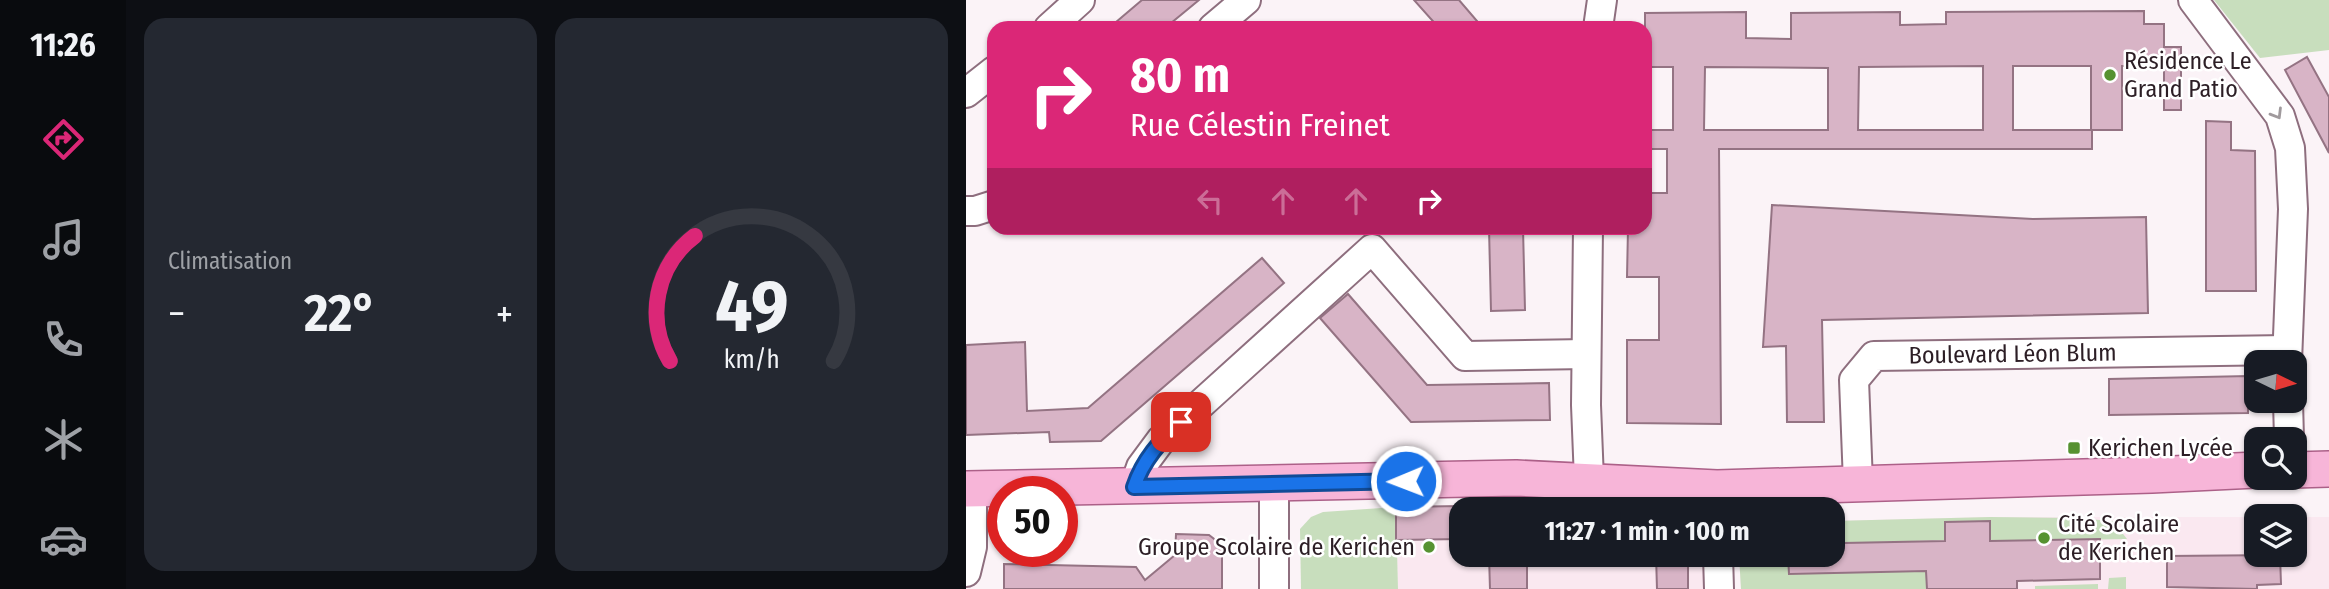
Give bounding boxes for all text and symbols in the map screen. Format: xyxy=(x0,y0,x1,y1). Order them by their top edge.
text: 11:26 xyxy=(30,26,96,64)
text: 80 m xyxy=(1130,46,1230,105)
place label: Résidence Le Grand Patio xyxy=(2124,47,2252,103)
icon: right xyxy=(1015,49,1106,140)
marker: Résidence Le Grand Patio xyxy=(2102,67,2118,83)
text: Rue Célestin Freinet xyxy=(1130,106,1390,144)
one-way arrow xyxy=(2268,106,2281,119)
icon: directions xyxy=(39,115,88,164)
icon: left xyxy=(1191,182,1229,220)
icon: ahead xyxy=(1264,182,1302,220)
icon: ahead xyxy=(1337,182,1375,220)
icon: right xyxy=(1410,182,1448,220)
icon: music xyxy=(39,215,88,264)
text: Climatisation xyxy=(168,247,292,275)
text: 49 xyxy=(715,263,788,350)
text: 22° xyxy=(304,282,377,345)
text: − xyxy=(168,291,185,337)
text: + xyxy=(496,291,513,337)
icon: phone xyxy=(39,315,88,364)
street label: Boulevard Léon Blum xyxy=(1908,338,2117,369)
text: km/h xyxy=(724,344,779,374)
north arrow xyxy=(2244,350,2306,413)
map controls xyxy=(2244,350,2307,567)
pin xyxy=(1151,392,1211,452)
icon: arrive xyxy=(1162,403,1200,441)
icon: climate xyxy=(39,415,88,464)
button: search xyxy=(2244,427,2307,490)
place label: Kerichen Lycée xyxy=(2088,434,2233,462)
marker: Kerichen Lycée xyxy=(2066,440,2082,456)
position arrow xyxy=(1369,444,1443,518)
speed limit sign: 50 xyxy=(987,476,1078,567)
button: layers xyxy=(2244,504,2307,567)
place label: Cité Scolaire de Kerichen xyxy=(2058,510,2179,566)
icon: car xyxy=(39,515,88,564)
text: 11:27 · 1 min · 100 m xyxy=(1544,516,1750,547)
marker: Cité Scolaire de Kerichen xyxy=(2036,530,2052,546)
place label: Groupe Scolaire de Kerichen xyxy=(1138,533,1415,561)
marker: Groupe Scolaire de Kerichen xyxy=(1421,539,1437,555)

